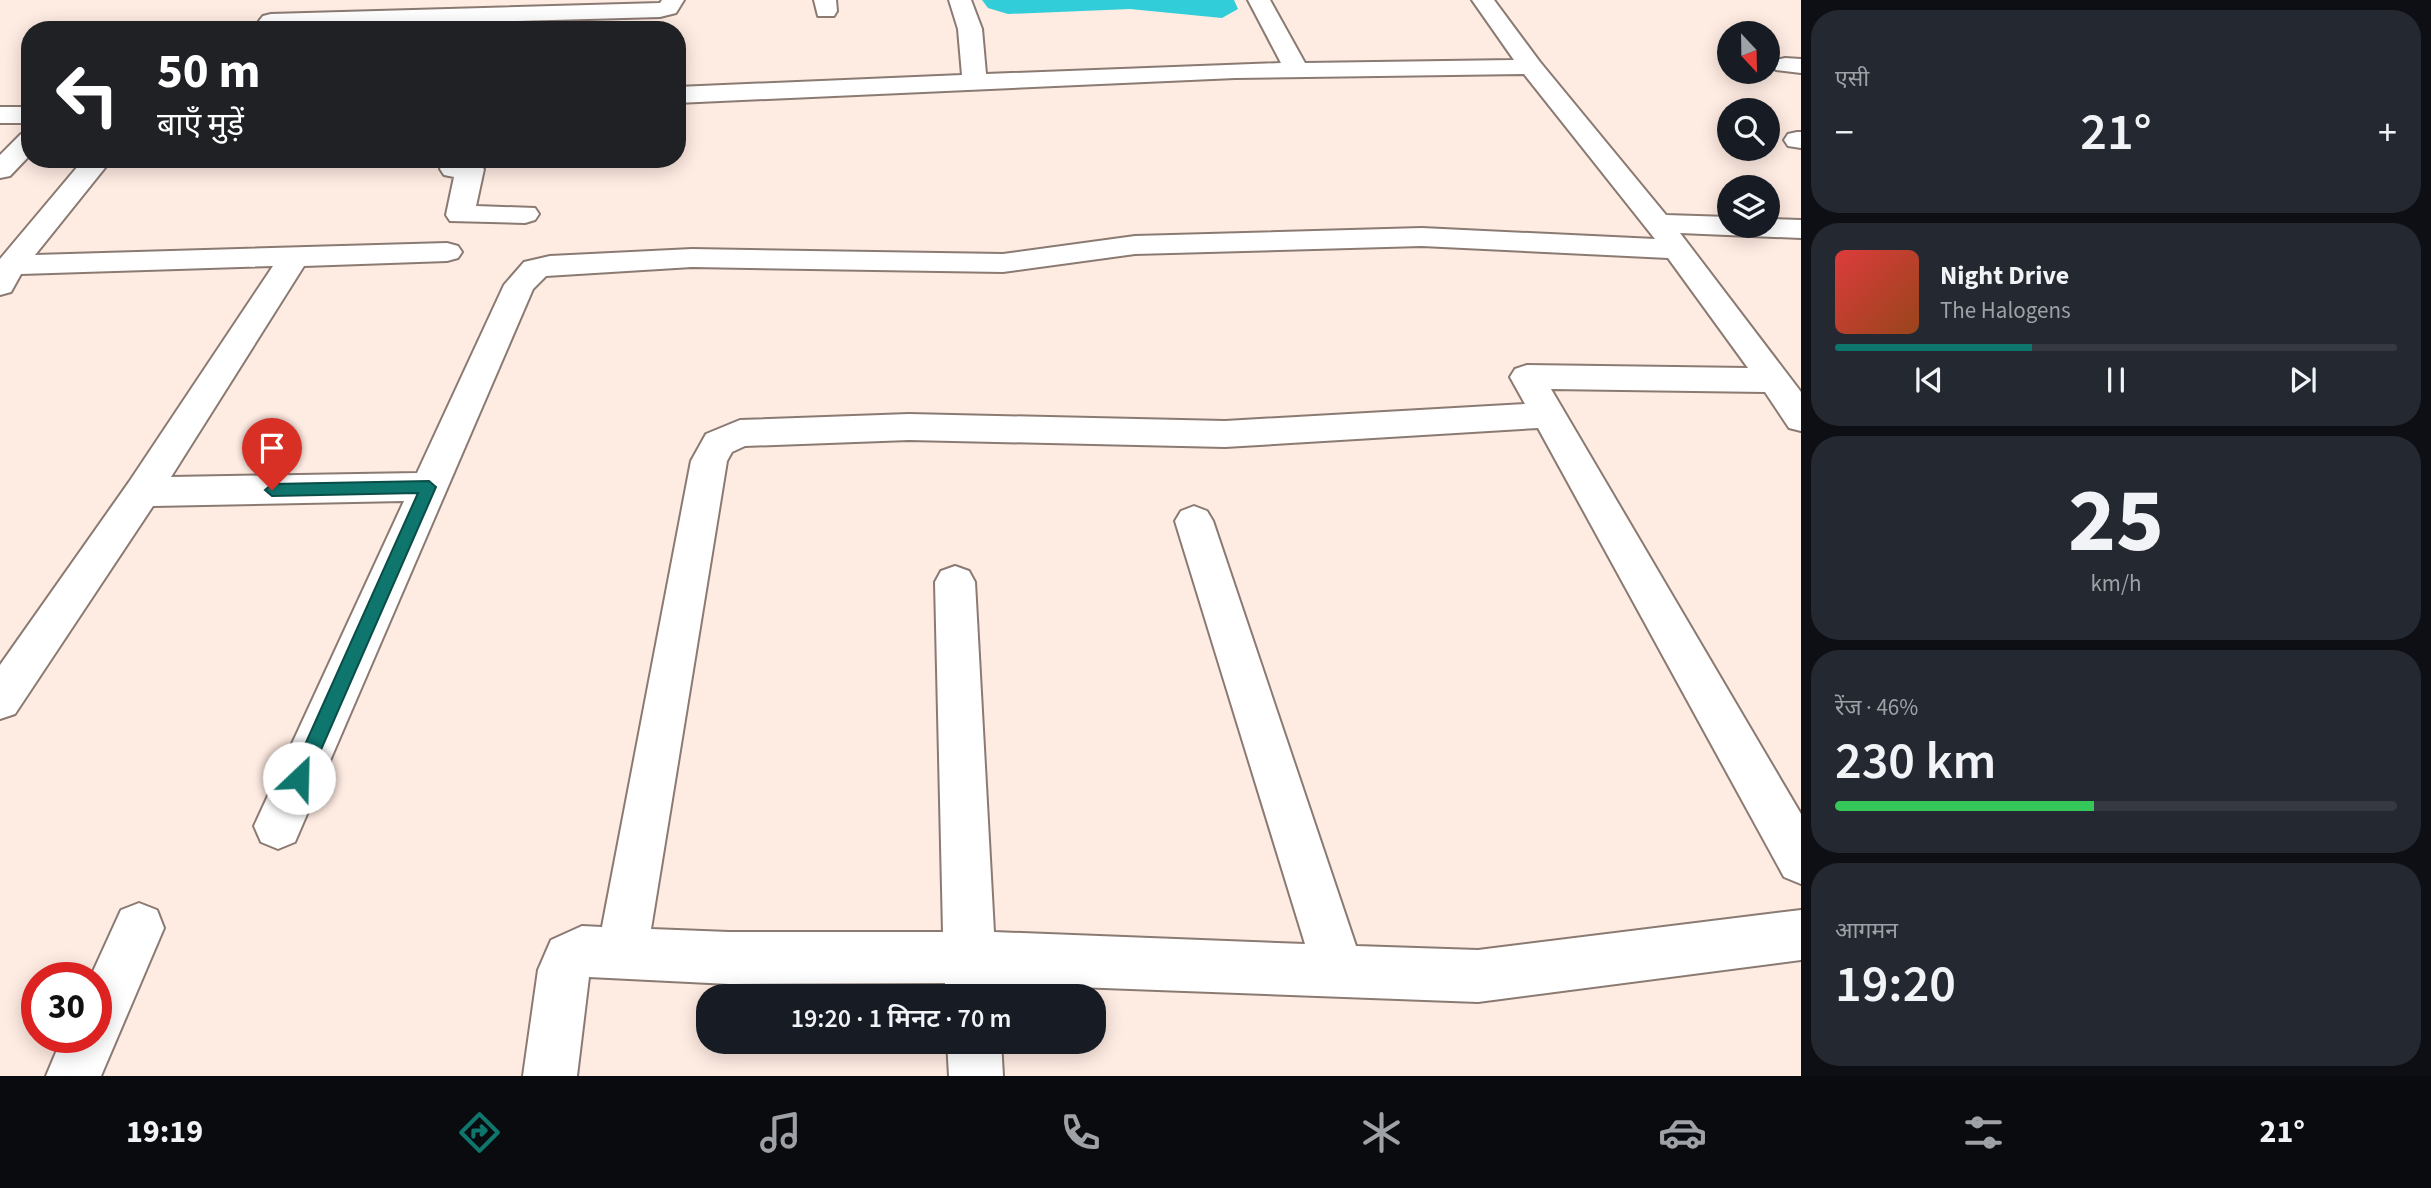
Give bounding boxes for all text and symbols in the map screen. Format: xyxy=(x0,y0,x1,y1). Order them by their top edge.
north arrow xyxy=(1717,21,1780,84)
map controls xyxy=(1717,21,1780,238)
text: 50 m xyxy=(157,37,261,107)
icon: left xyxy=(42,49,133,140)
text: एसी xyxy=(1835,62,1869,95)
text: 21° xyxy=(2080,96,2152,170)
button: search xyxy=(1717,98,1780,161)
text: बाएँ मुड़ें xyxy=(157,102,244,148)
text: − xyxy=(1835,106,1854,160)
text: + xyxy=(2378,106,2397,160)
button: layers xyxy=(1717,175,1780,238)
text: Night Drive xyxy=(1940,257,2069,294)
text: The Halogens xyxy=(1940,294,2071,327)
icon: previous xyxy=(1910,361,1948,399)
icon: pause xyxy=(2097,361,2135,399)
icon: next xyxy=(2284,361,2322,399)
pin xyxy=(242,418,302,490)
icon: arrive xyxy=(253,429,291,467)
text: 25 xyxy=(2068,457,2164,586)
text: km/h xyxy=(2090,567,2142,600)
text: रेंज · 46% xyxy=(1835,691,1918,724)
text: 230 km xyxy=(1835,725,1996,799)
position arrow xyxy=(262,741,336,815)
text: आगमन xyxy=(1835,914,1898,947)
text: 19:20 xyxy=(1835,948,1956,1022)
speed limit sign: 30 xyxy=(21,962,112,1053)
text: 19:20 · 1 मिनट · 70 m xyxy=(791,1000,1011,1037)
icon: directions xyxy=(455,1108,504,1157)
icon: music xyxy=(756,1108,805,1157)
icon: phone xyxy=(1056,1108,1105,1157)
icon: climate xyxy=(1357,1108,1406,1157)
icon: car xyxy=(1658,1108,1707,1157)
icon: filters xyxy=(1959,1108,2008,1157)
text: 19:19 xyxy=(126,1109,203,1155)
text: 21° xyxy=(2260,1109,2305,1155)

